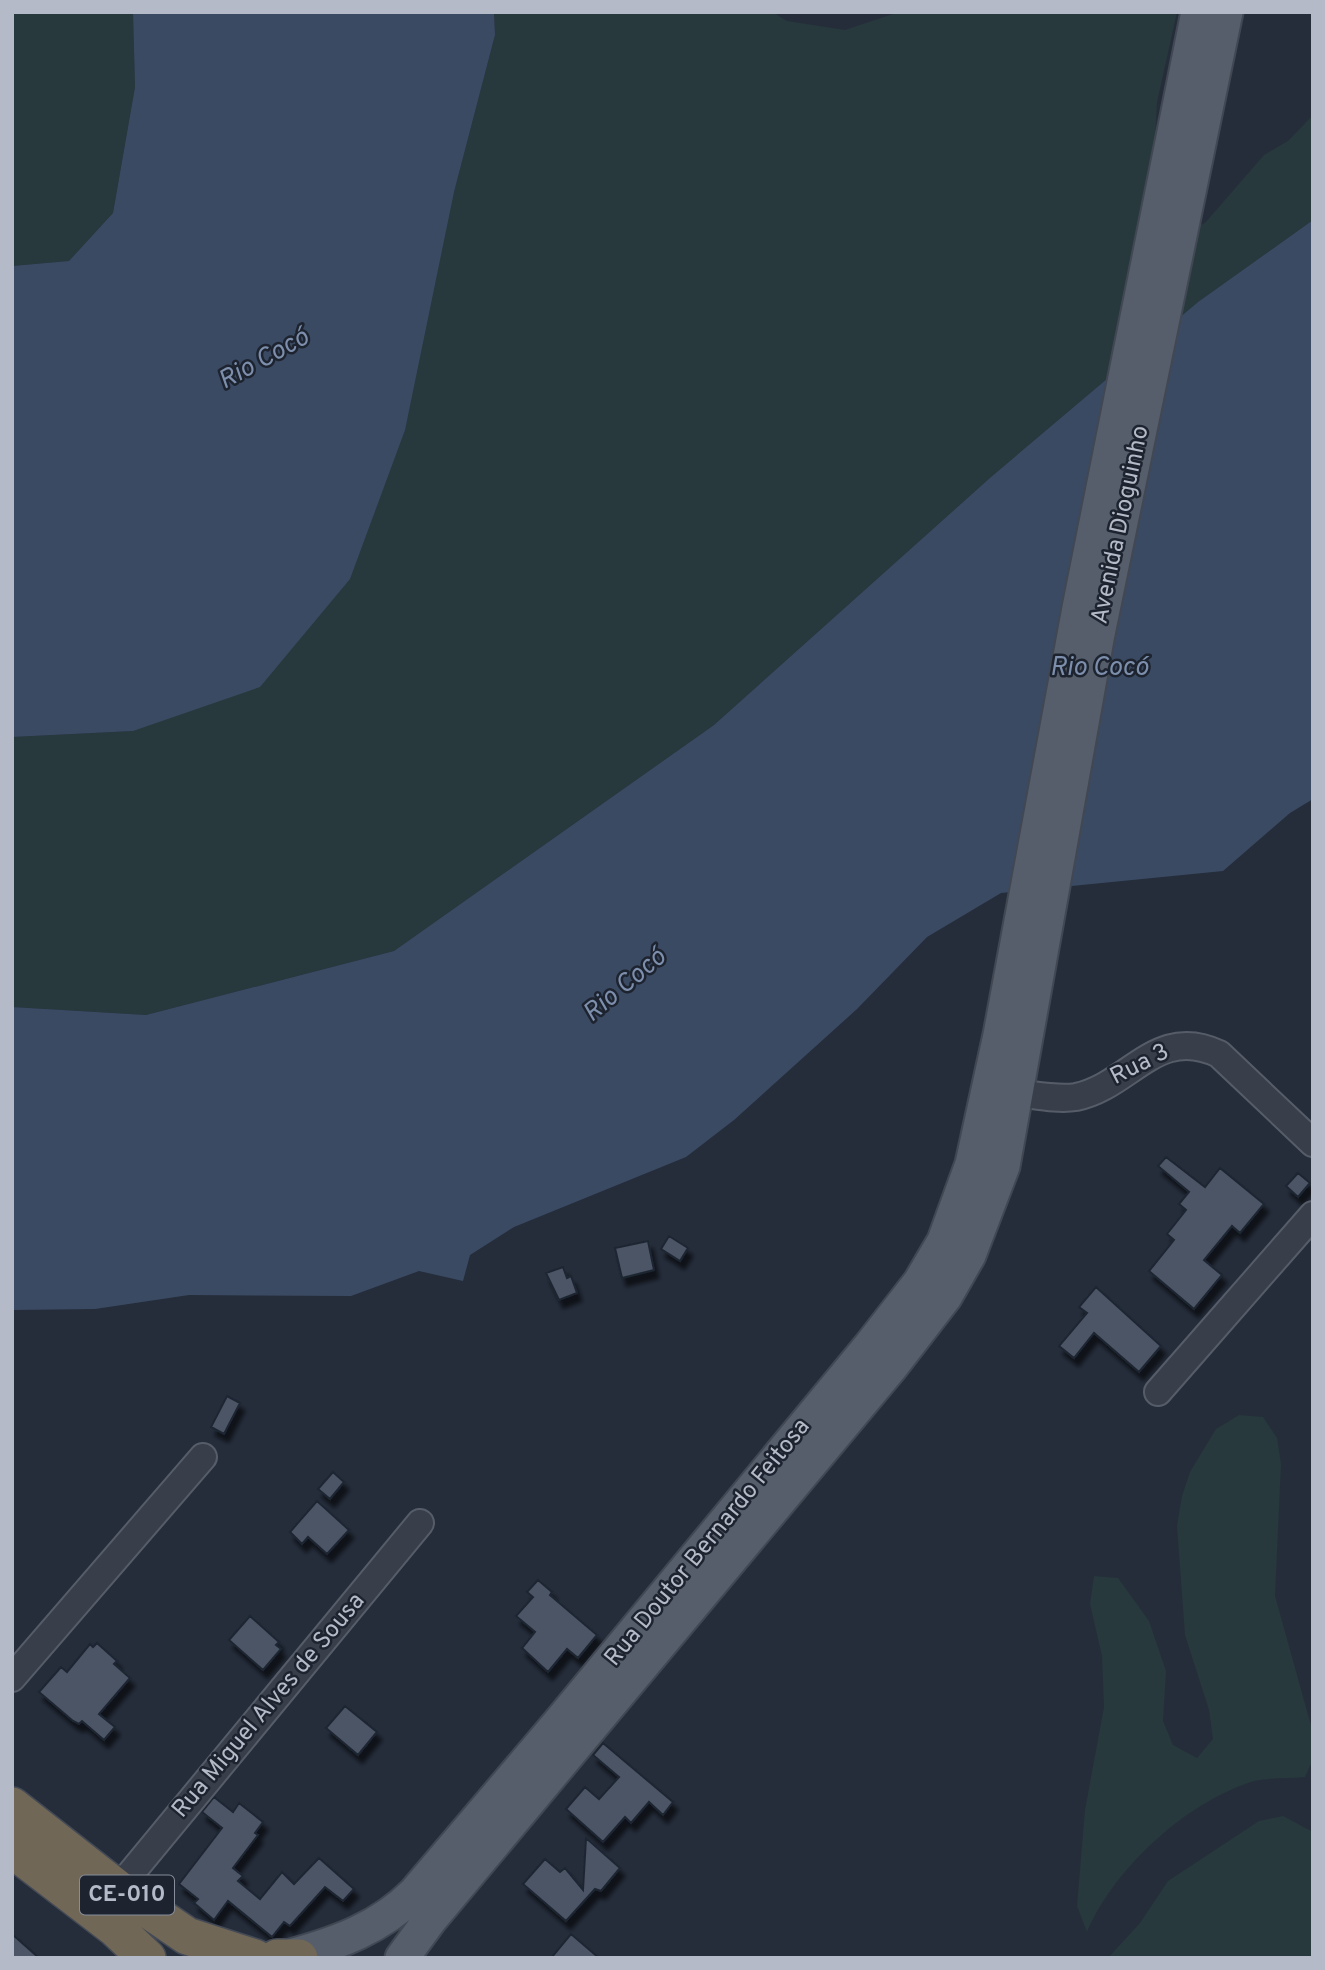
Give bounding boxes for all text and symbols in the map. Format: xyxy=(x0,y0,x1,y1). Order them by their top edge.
water label: Rio Cocó xyxy=(213,321,317,398)
street label: Avenida Dioguinho xyxy=(1085,423,1157,627)
water label: Rio Cocó xyxy=(1050,652,1151,685)
water label: Rio Cocó xyxy=(577,940,675,1030)
street label: Rua 3 xyxy=(1106,1038,1174,1092)
street label: Rua Doutor Bernardo Feitosa xyxy=(599,1413,817,1673)
street label: Rua Miguel Alves de Sousa xyxy=(166,1587,372,1825)
road number: CE-010 xyxy=(80,1876,174,1914)

